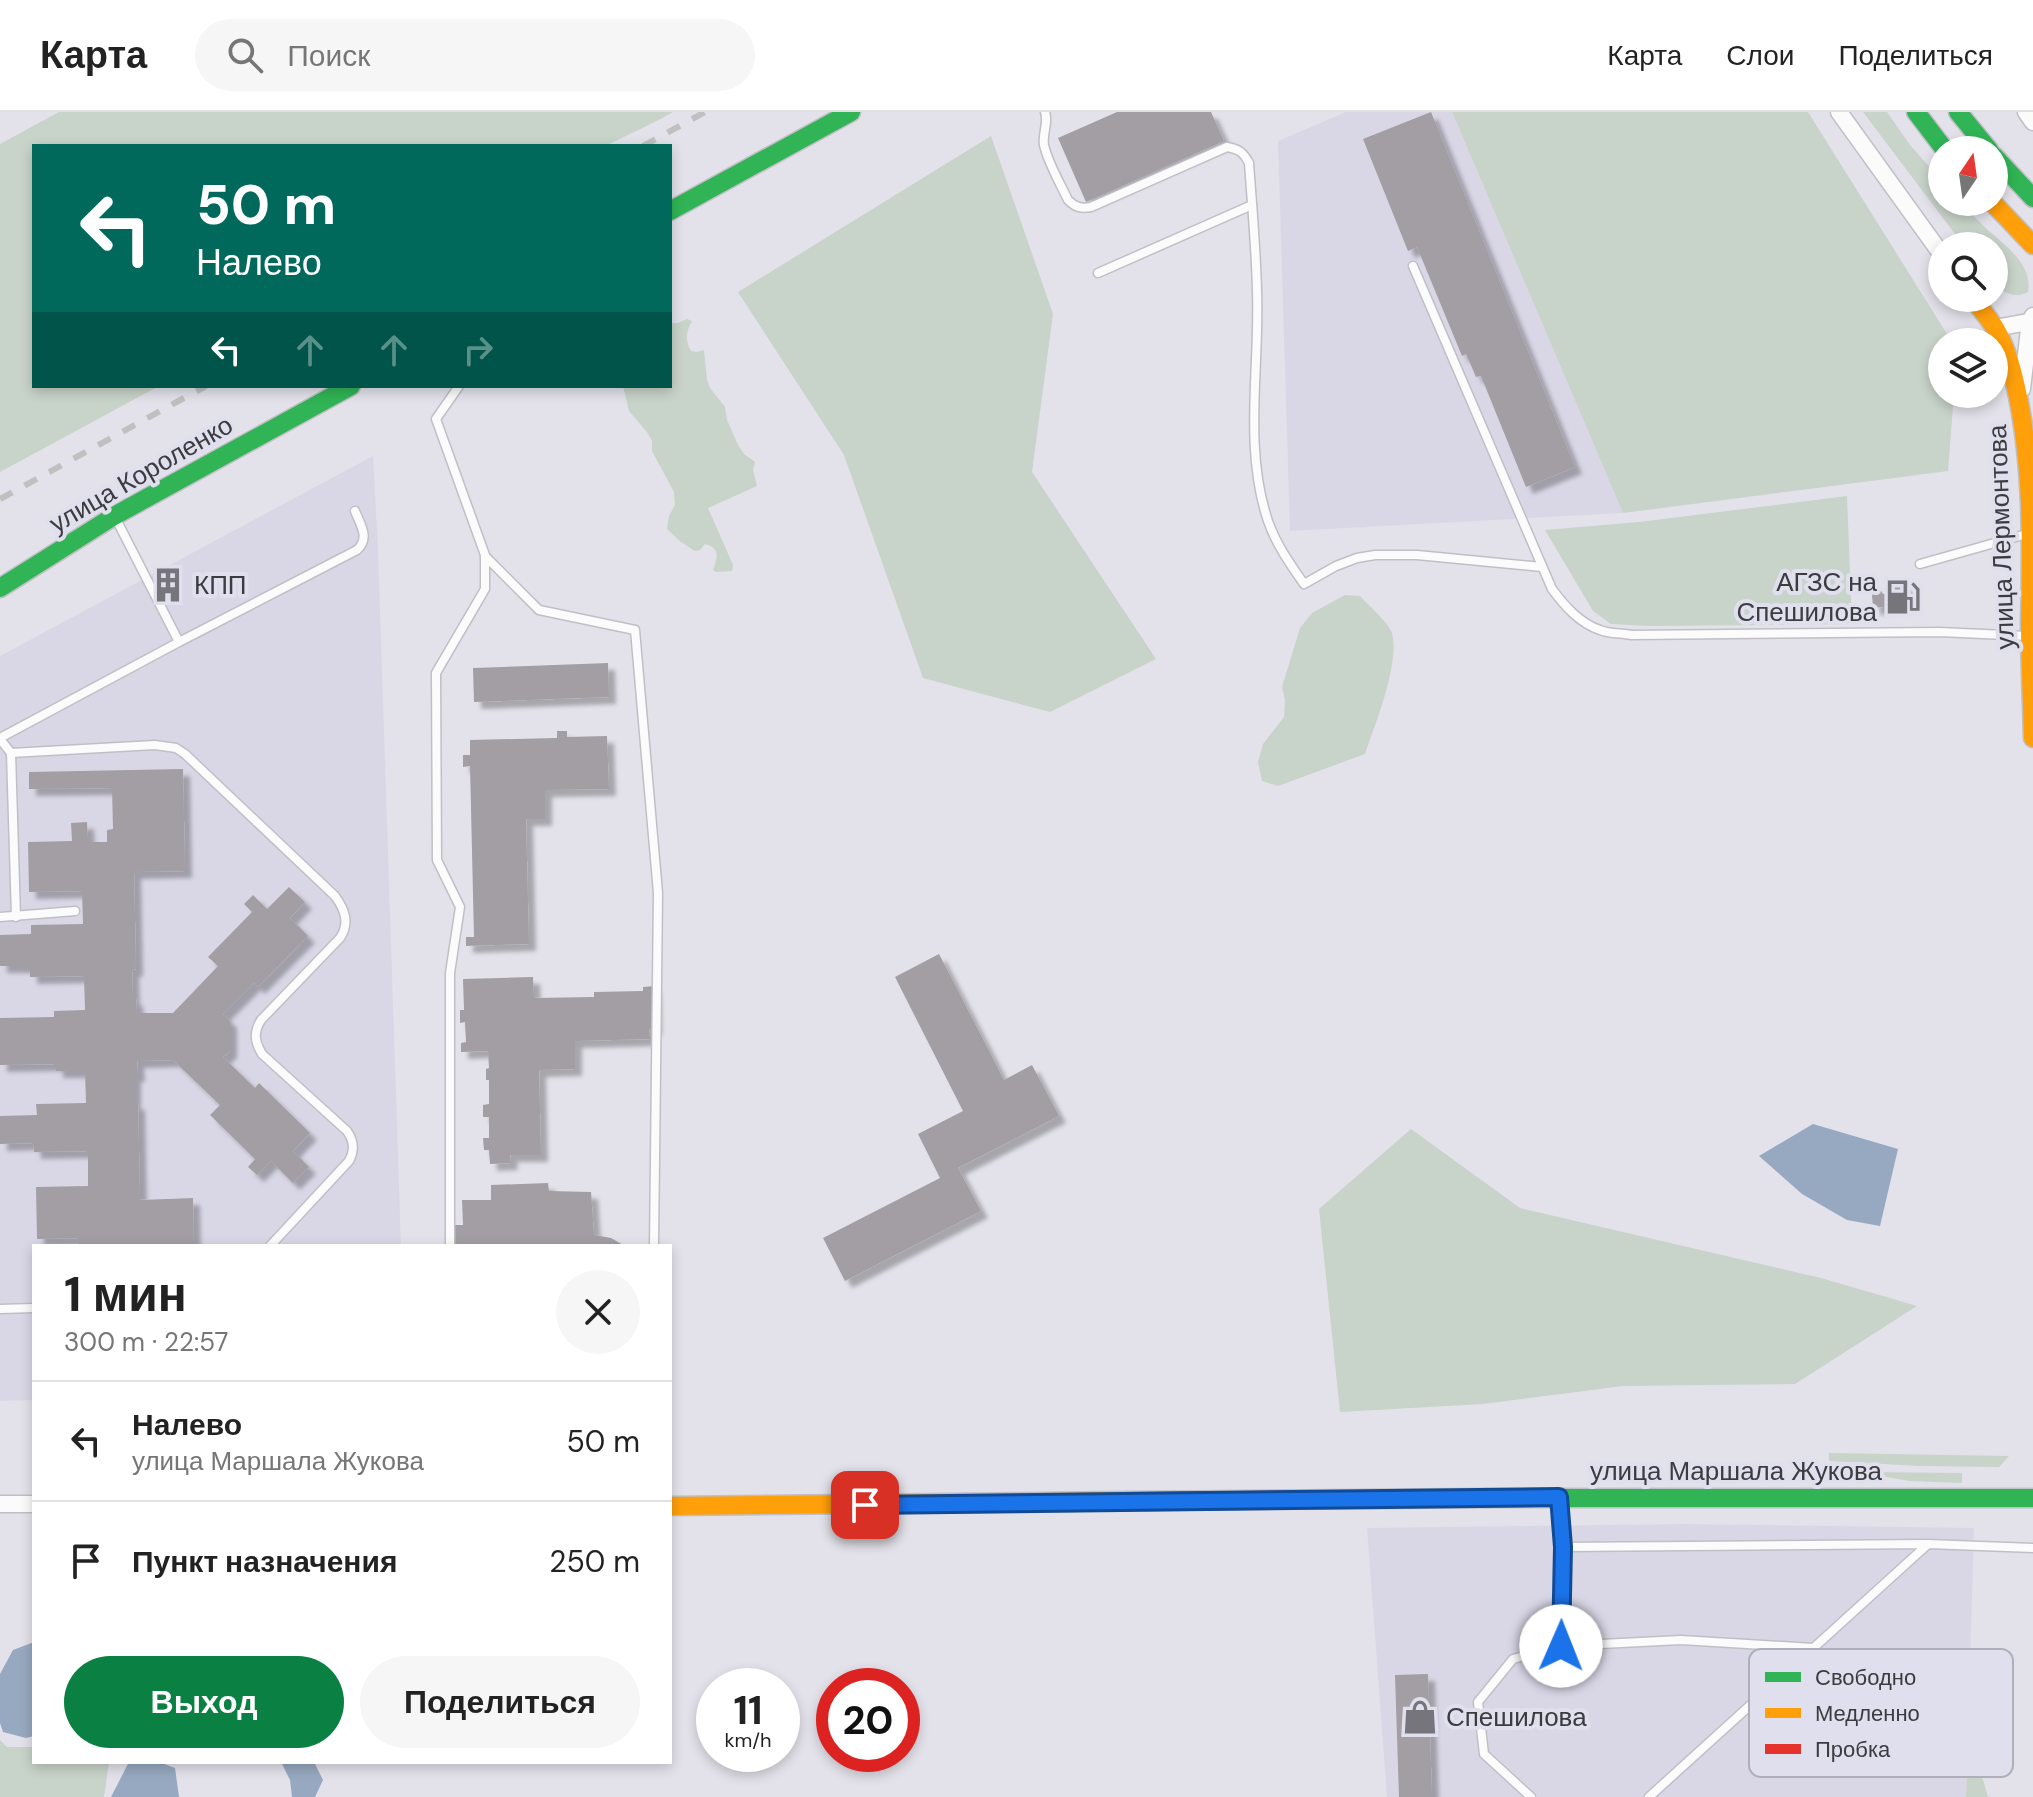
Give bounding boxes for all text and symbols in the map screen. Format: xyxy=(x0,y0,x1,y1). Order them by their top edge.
search box xyxy=(195,19,755,91)
text: Карта xyxy=(40,30,147,80)
icon: search xyxy=(223,33,267,77)
text: Поиск xyxy=(287,36,370,75)
text: Карта xyxy=(1607,37,1682,74)
text: Слои xyxy=(1726,37,1794,74)
text: Поделиться xyxy=(1838,37,1993,74)
north arrow xyxy=(1928,136,2008,216)
map controls xyxy=(1928,136,2008,408)
text: 50 m xyxy=(196,168,336,241)
icon: left xyxy=(64,176,168,280)
button: search xyxy=(1928,232,2008,312)
text: Налево xyxy=(196,239,322,286)
icon: left xyxy=(204,328,248,372)
icon: ahead xyxy=(288,328,332,372)
icon: ahead xyxy=(372,328,416,372)
icon: right xyxy=(456,328,500,372)
button: layers xyxy=(1928,328,2008,408)
street label: улица Короленко xyxy=(43,408,239,540)
street label: улица Лермонтова xyxy=(1980,423,2022,650)
place label: АГЗС на Спешилова xyxy=(1736,565,1878,629)
building icon: КПП xyxy=(149,566,187,604)
place label: КПП xyxy=(194,568,247,602)
fuel station icon: АГЗС на Спешилова xyxy=(1884,578,1922,616)
text: 1 мин xyxy=(64,1263,187,1326)
button: close xyxy=(556,1270,640,1354)
text: 300 m · 22:57 xyxy=(64,1325,229,1359)
text: Налево xyxy=(132,1405,242,1444)
icon: left xyxy=(64,1419,108,1463)
text: 50 m xyxy=(566,1422,640,1461)
text: улица Маршала Жукова xyxy=(132,1444,424,1478)
street label: улица Маршала Жукова xyxy=(1590,1454,1883,1488)
pin xyxy=(831,1471,899,1539)
icon: arrive xyxy=(843,1483,887,1527)
icon: arrive xyxy=(64,1539,108,1583)
text: Пункт назначения xyxy=(132,1542,397,1581)
text: 250 m xyxy=(549,1542,640,1581)
position arrow xyxy=(1519,1604,1603,1688)
legend xyxy=(1749,1649,2013,1777)
button: Выход xyxy=(64,1656,344,1748)
button: Поделиться xyxy=(360,1656,640,1748)
text: Свободно xyxy=(1815,1663,1916,1692)
speed limit sign: 20 xyxy=(816,1668,920,1772)
text: 11 xyxy=(733,1684,763,1736)
shop icon: Спешилова xyxy=(1401,1698,1439,1736)
text: Медленно xyxy=(1815,1699,1920,1728)
place label: Спешилова xyxy=(1446,1700,1587,1734)
text: km/h xyxy=(724,1727,772,1753)
text: Пробка xyxy=(1815,1735,1891,1764)

